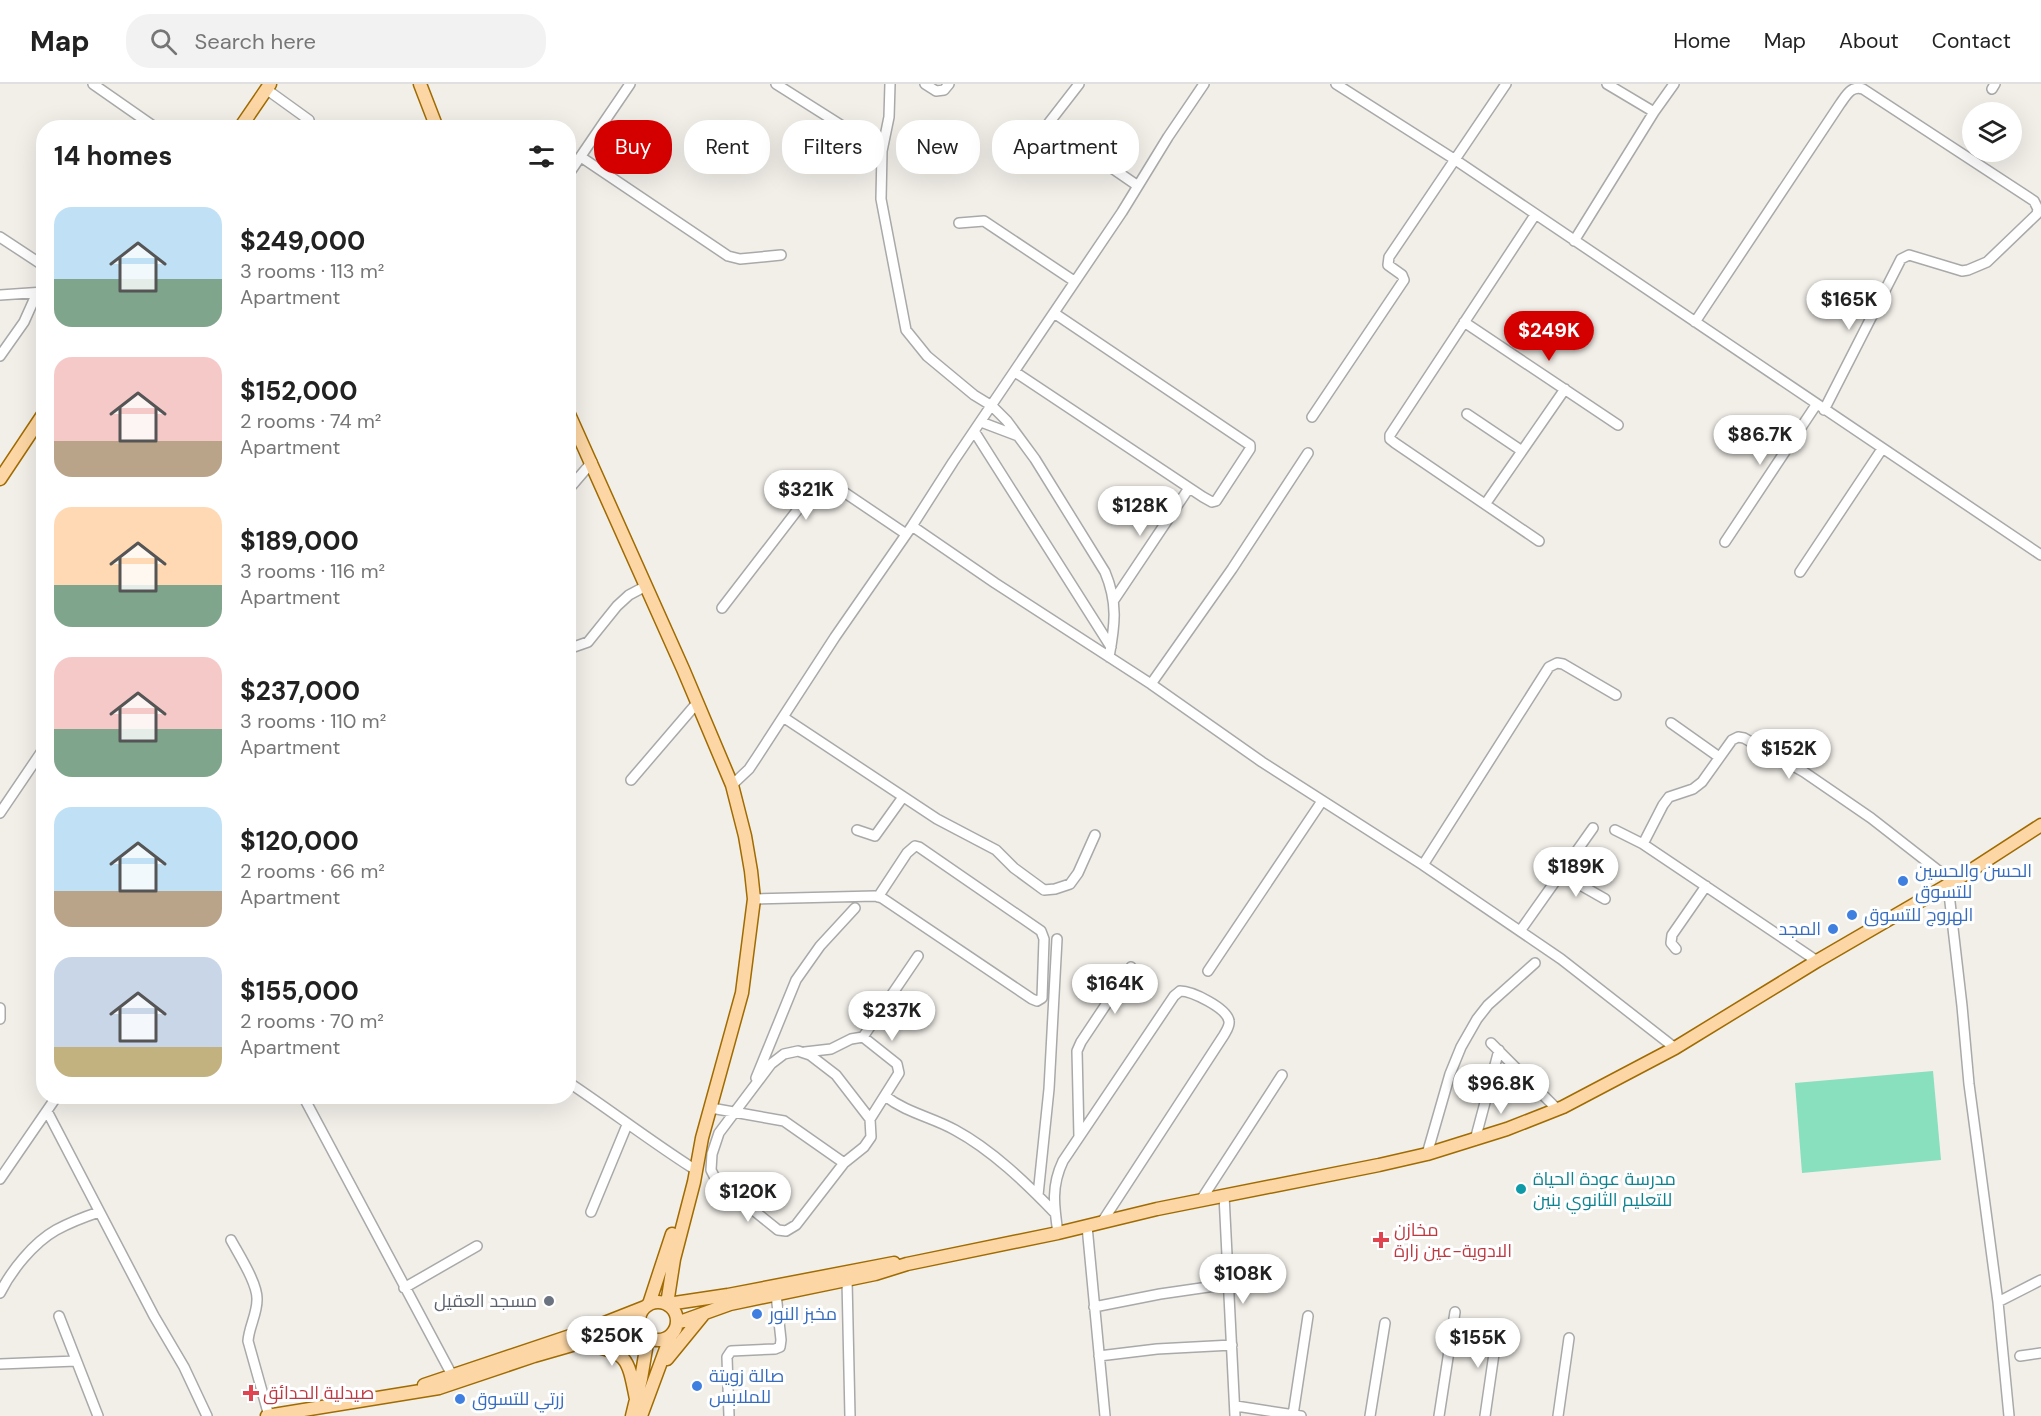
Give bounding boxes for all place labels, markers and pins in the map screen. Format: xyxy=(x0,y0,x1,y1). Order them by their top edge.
pin: $165K xyxy=(1807,280,1891,331)
pin: $249K xyxy=(1507,311,1591,362)
pin: $86.7K xyxy=(1711,415,1809,466)
pin: $321K xyxy=(764,470,848,521)
pin: $128K xyxy=(1098,486,1182,537)
pin: $152K xyxy=(1747,729,1831,780)
pin: $189K xyxy=(1534,847,1618,898)
place label: الحسن والحسين للتسوق xyxy=(1915,859,2032,904)
marker: الحسن والحسين للتسوق xyxy=(1896,874,1910,888)
place label: الهروج للتسوق xyxy=(1864,903,1973,927)
marker: الهروج للتسوق xyxy=(1845,908,1859,922)
place label: المجد xyxy=(1779,917,1821,941)
marker: المجد xyxy=(1826,922,1840,936)
pin: $164K xyxy=(1073,964,1157,1015)
pin: $237K xyxy=(850,991,934,1042)
pin: $96.8K xyxy=(1452,1064,1550,1115)
place label: مدرسة عودة الحياة للتعليم الثانوي بنين xyxy=(1533,1167,1676,1214)
pin: $120K xyxy=(706,1172,790,1223)
marker: مدرسة عودة الحياة للتعليم الثانوي بنين xyxy=(1514,1182,1528,1196)
place label: مخازن الادوية-عين زارة xyxy=(1394,1218,1512,1263)
marker: مخازن الادوية-عين زارة xyxy=(1372,1231,1390,1249)
pin: $108K xyxy=(1201,1254,1285,1305)
place label: مسجد العقيل xyxy=(434,1289,537,1313)
marker: مسجد العقيل xyxy=(542,1294,556,1308)
place label: مخبز النور xyxy=(768,1302,837,1326)
marker: مخبز النور xyxy=(750,1307,764,1321)
pin: $250K xyxy=(570,1316,654,1367)
pin: $155K xyxy=(1436,1318,1520,1369)
place label: صالة زويتة للملابس xyxy=(709,1364,784,1409)
marker: صالة زويتة للملابس xyxy=(690,1379,704,1393)
place label: صيدلية الحدائق xyxy=(263,1381,374,1405)
marker: صيدلية الحدائق xyxy=(244,1386,258,1400)
place label: زرتي للتسوق xyxy=(472,1387,564,1413)
marker: زرتي للتسوق xyxy=(453,1392,467,1406)

